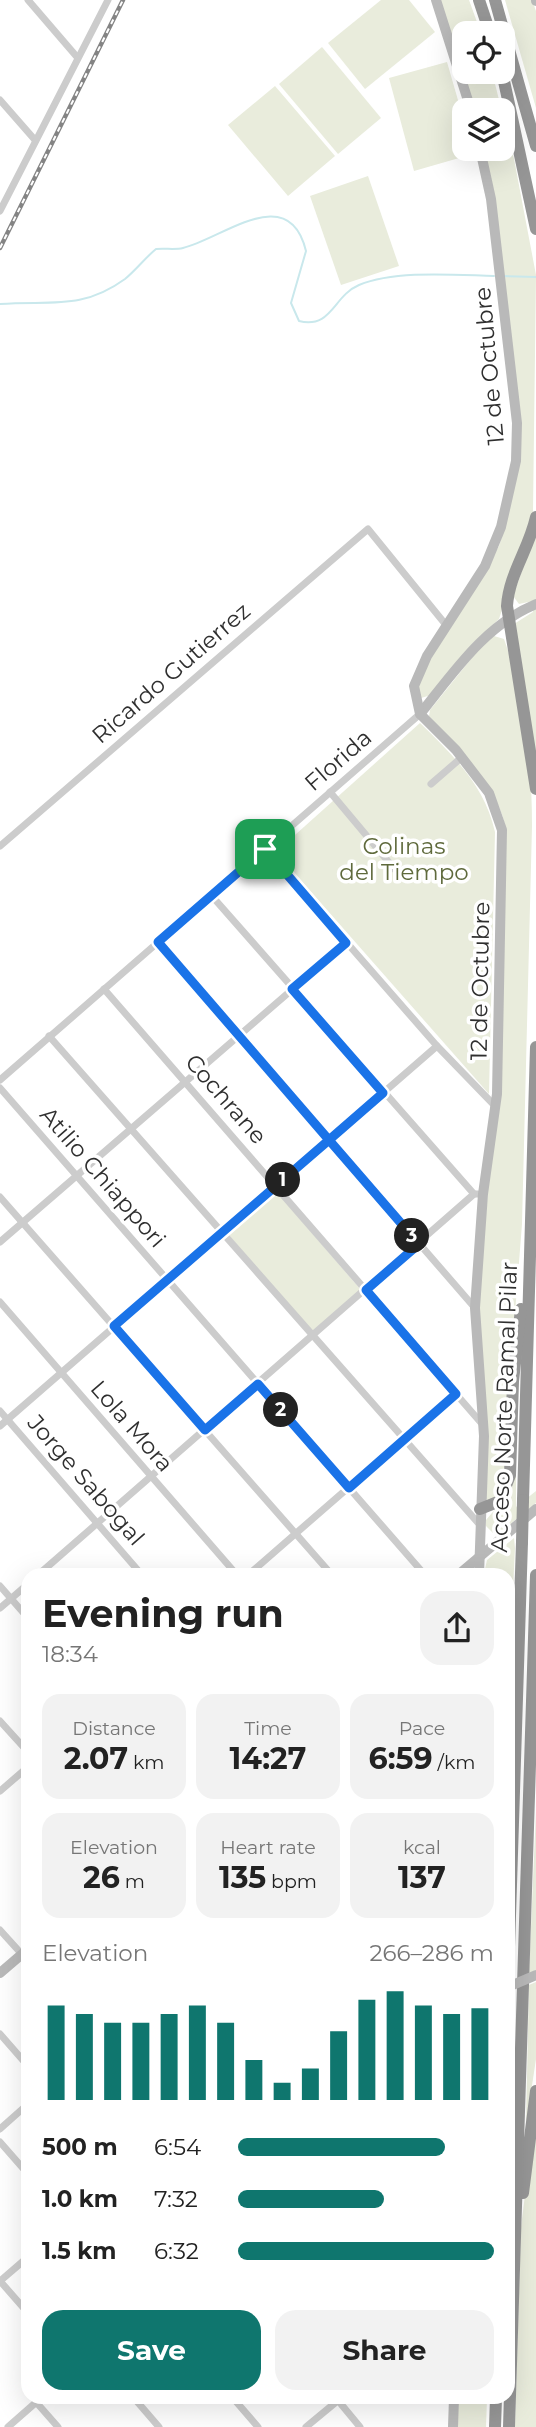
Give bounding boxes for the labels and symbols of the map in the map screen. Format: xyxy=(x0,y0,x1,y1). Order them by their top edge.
street label: 12 de Octubre xyxy=(468,286,510,446)
street label: Ricardo Gutierrez xyxy=(86,597,256,749)
street label: Florida xyxy=(299,723,377,797)
pin xyxy=(235,819,295,879)
park label: Colinas del Tiempo xyxy=(339,832,469,886)
street label: 12 de Octubre xyxy=(465,902,495,1060)
street label: Cochrane xyxy=(179,1048,273,1150)
street label: Atilio Chiappori xyxy=(34,1101,172,1253)
pin: 1 xyxy=(266,1162,300,1198)
pin: 3 xyxy=(394,1218,430,1254)
street label: Acceso Norte Ramal Pilar xyxy=(485,1261,523,1553)
street label: Lola Mora xyxy=(85,1375,179,1477)
pin: 2 xyxy=(264,1392,298,1428)
street label: Jorge Sabogal xyxy=(21,1408,150,1551)

